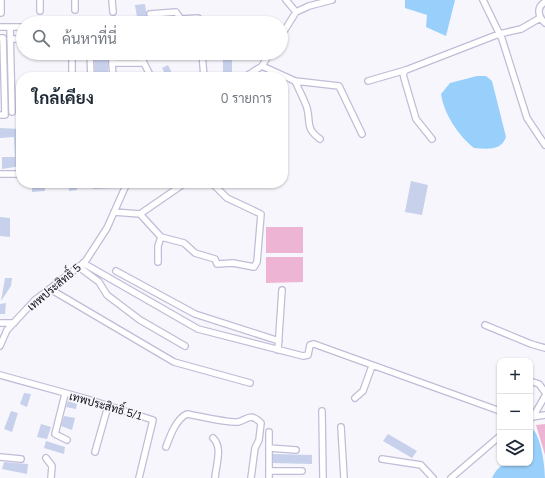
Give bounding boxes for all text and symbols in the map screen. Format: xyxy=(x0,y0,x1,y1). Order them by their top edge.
search box xyxy=(16,16,288,60)
icon: search xyxy=(30,27,52,49)
text: ค้นหาที่นี่ xyxy=(62,29,117,49)
text: ใกล้เคียง xyxy=(32,87,94,110)
text: 0 รายการ xyxy=(221,90,272,108)
street label: เทพประสิทธิ์ 5 xyxy=(21,257,85,314)
map controls xyxy=(497,358,533,466)
button: + xyxy=(497,358,533,394)
street label: เทพประสิทธิ์ 5/1 xyxy=(67,385,146,424)
button: − xyxy=(497,394,533,430)
button: layers xyxy=(497,430,533,466)

